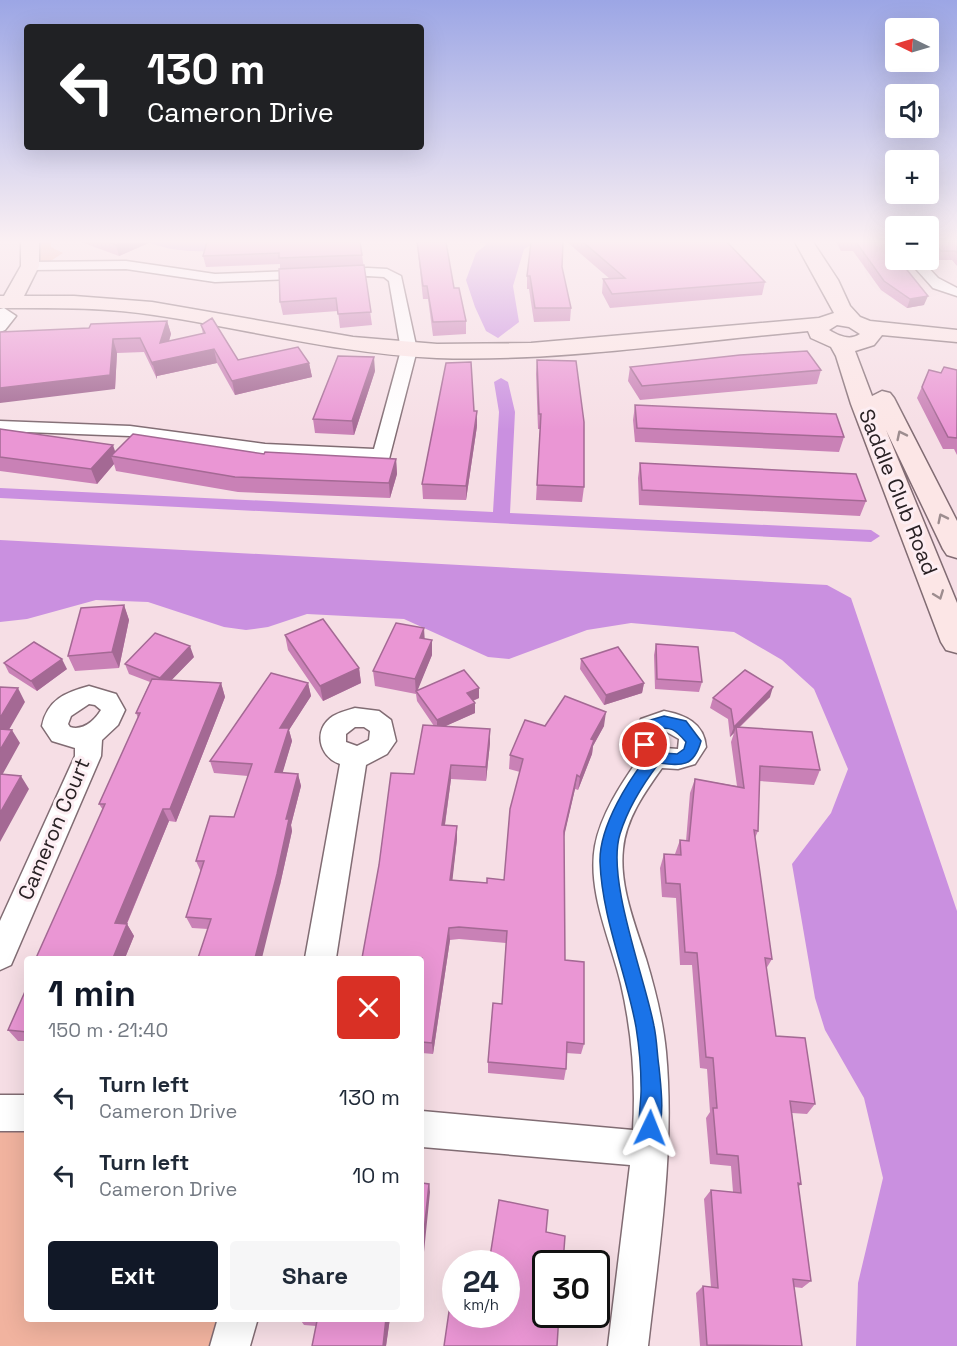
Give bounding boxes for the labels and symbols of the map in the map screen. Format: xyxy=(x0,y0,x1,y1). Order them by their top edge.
north arrow xyxy=(885,18,939,72)
street label: Saddle Club Road xyxy=(853,405,944,579)
one-way arrow xyxy=(896,430,908,441)
one-way arrow xyxy=(938,514,949,525)
one-way arrow xyxy=(932,589,944,600)
pin xyxy=(619,719,670,770)
street label: Cameron Court xyxy=(11,754,96,904)
position arrow xyxy=(618,1096,682,1160)
speed limit sign: 30 xyxy=(532,1250,610,1328)

